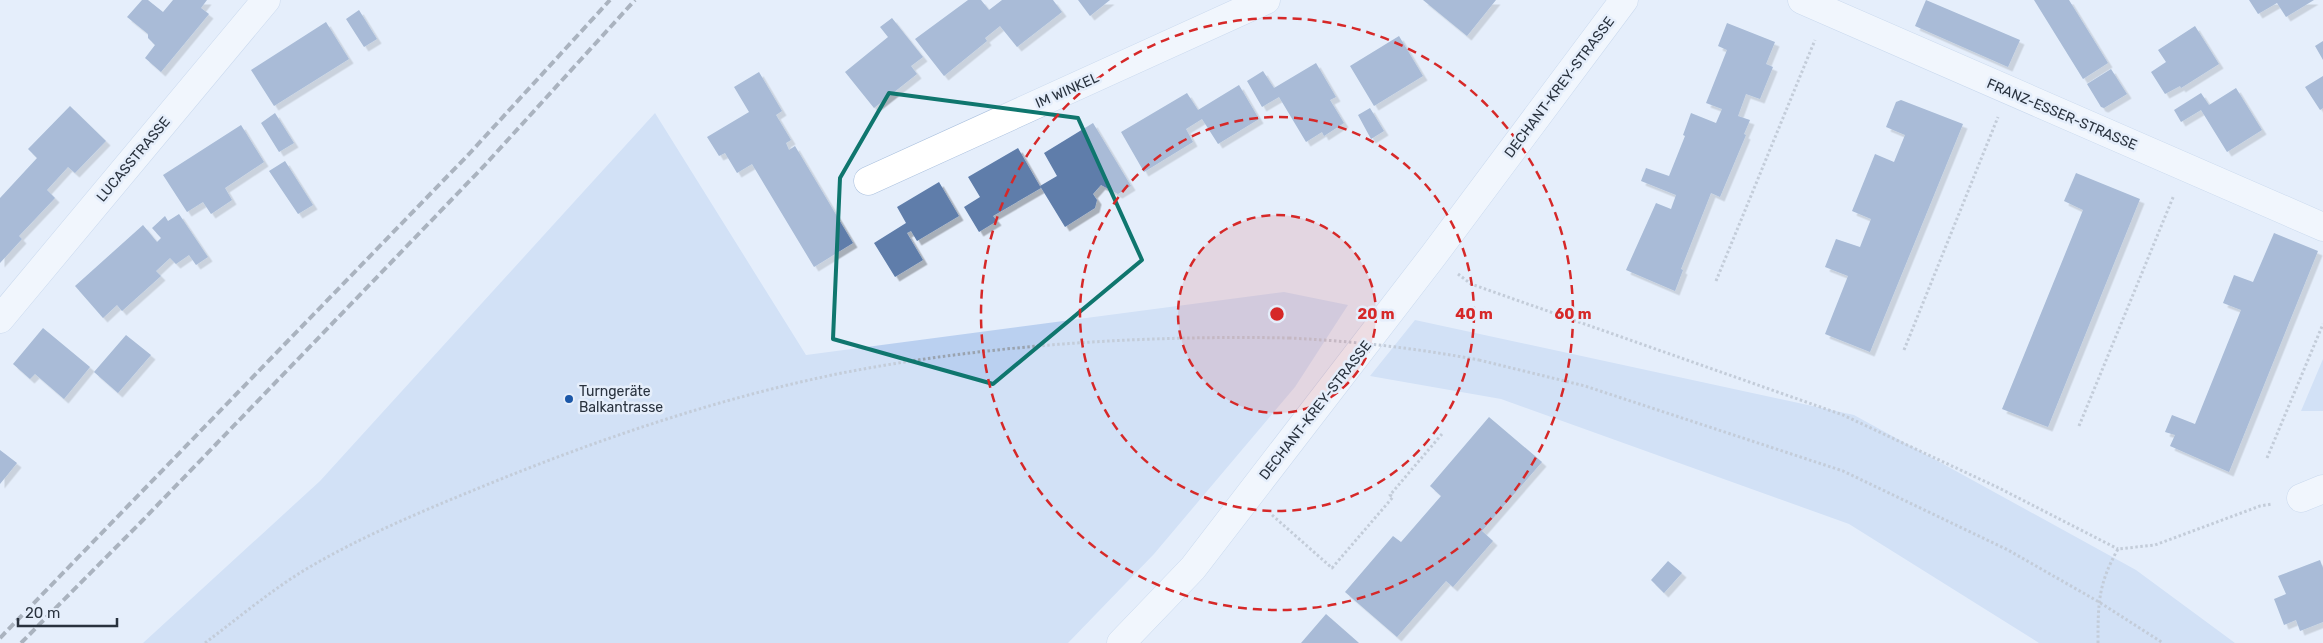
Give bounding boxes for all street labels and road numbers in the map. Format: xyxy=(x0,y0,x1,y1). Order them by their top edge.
street label: DECHANT-KREY-STRASSE xyxy=(1501,13,1618,161)
street label: IM WINKEL xyxy=(1033,69,1102,112)
street label: FRANZ-ESSER-STRASSE xyxy=(1984,75,2140,154)
street label: LUCASSTRASSE xyxy=(93,113,174,205)
street label: DECHANT-KREY-STRASSE xyxy=(1256,337,1375,483)

